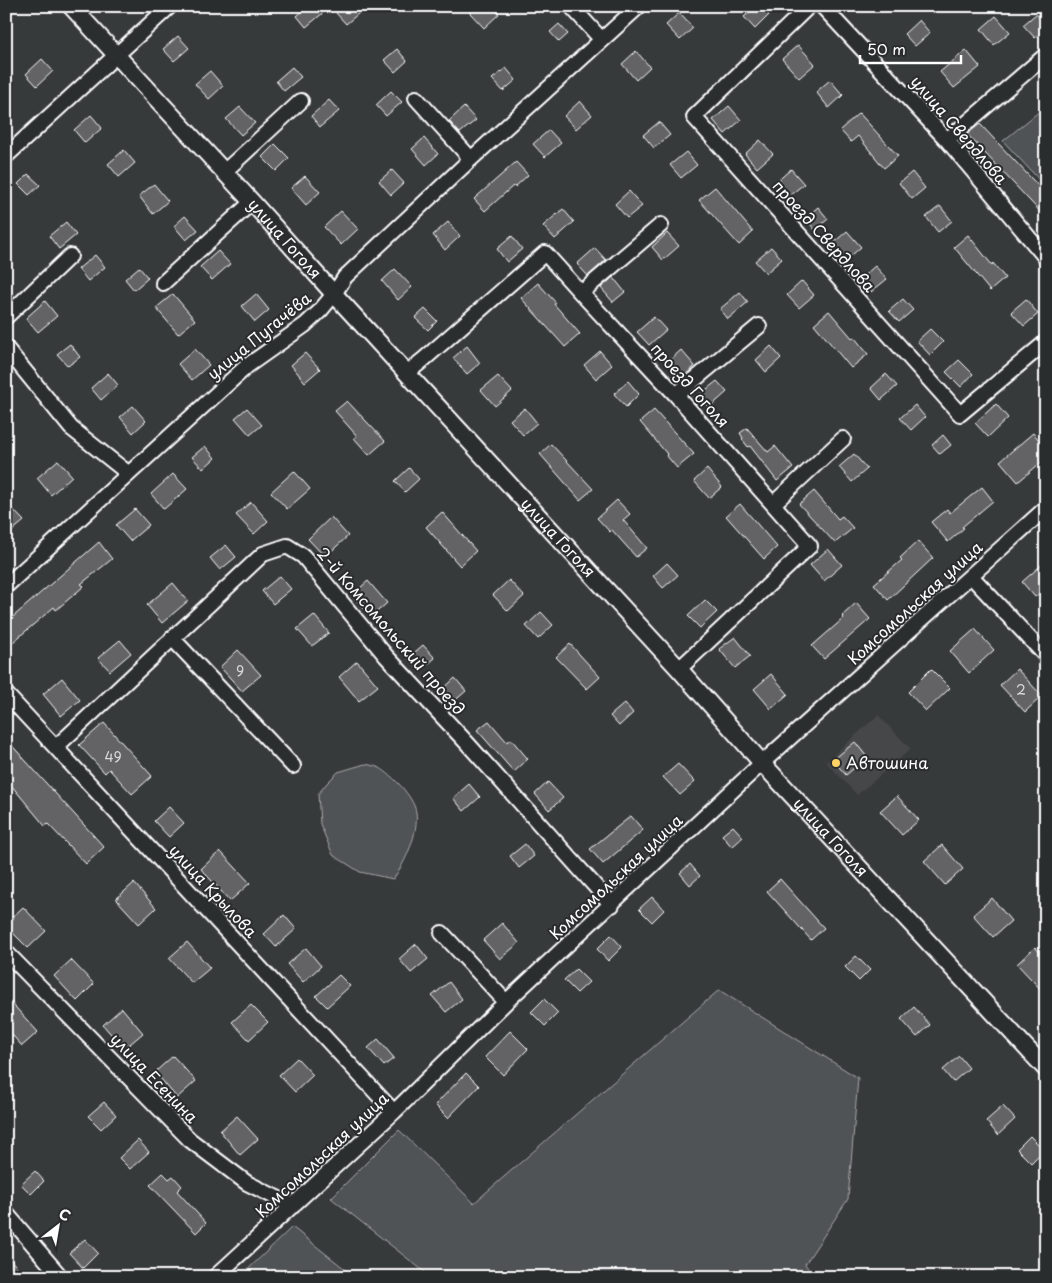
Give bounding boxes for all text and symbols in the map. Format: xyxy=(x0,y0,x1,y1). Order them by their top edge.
scale bar xyxy=(860,32,961,64)
text: 50 m xyxy=(867,37,906,60)
street label: улица Свердлова xyxy=(906,70,1014,189)
street label: проезд Свердлова xyxy=(768,174,882,297)
street label: улица Гоголя xyxy=(243,192,328,284)
street label: улица Пугачёва xyxy=(201,286,316,385)
street label: проезд Гоголя xyxy=(646,336,736,432)
street label: улица Гоголя xyxy=(516,492,602,582)
street label: Комсомольская улица xyxy=(842,535,987,670)
street label: 2-й Комсомольский проезд xyxy=(312,541,472,720)
house number: 9 xyxy=(236,660,244,681)
house number: 2 xyxy=(1016,679,1026,700)
house number: 49 xyxy=(104,746,122,767)
place label: Автошина xyxy=(846,750,928,774)
marker: Автошина xyxy=(830,757,842,769)
street label: улица Гоголя xyxy=(788,791,875,881)
street label: Комсомольская улица xyxy=(543,808,687,945)
street label: улица Крылова xyxy=(164,838,264,942)
street label: улица Есенина xyxy=(105,1027,204,1128)
street label: Комсомольская улица xyxy=(249,1086,393,1223)
north arrow xyxy=(32,1200,82,1250)
text: С xyxy=(55,1203,75,1226)

